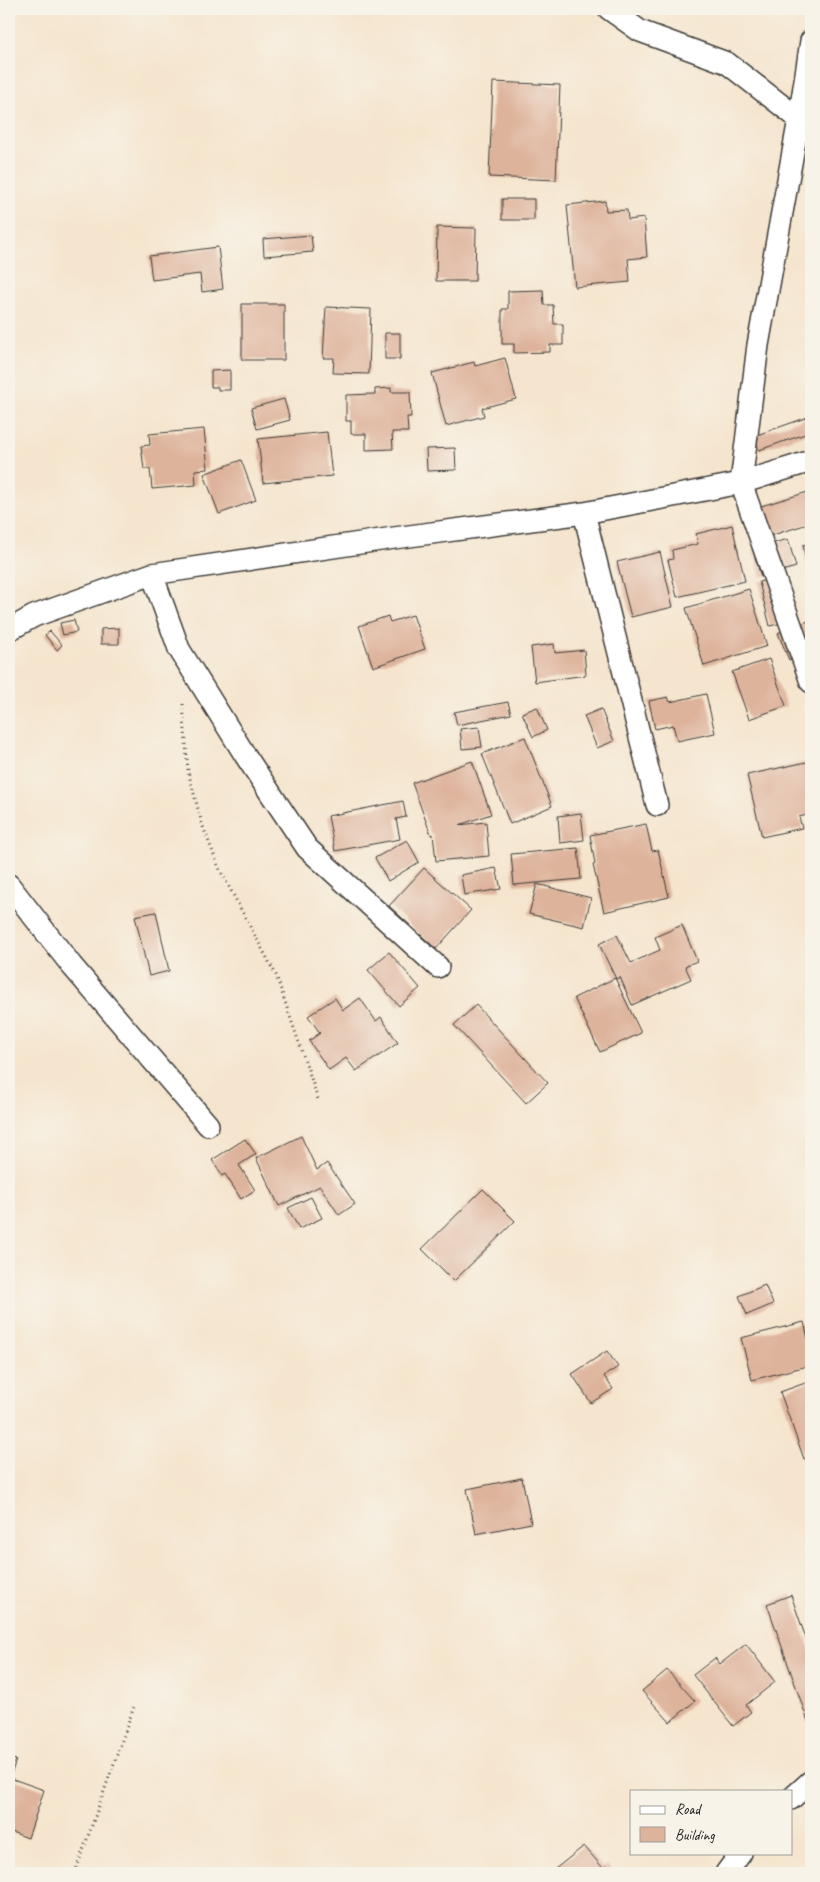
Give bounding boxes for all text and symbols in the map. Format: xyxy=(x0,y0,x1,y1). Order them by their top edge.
legend xyxy=(630,1790,792,1854)
text: Road xyxy=(675,1800,702,1819)
text: Building xyxy=(675,1826,715,1845)

